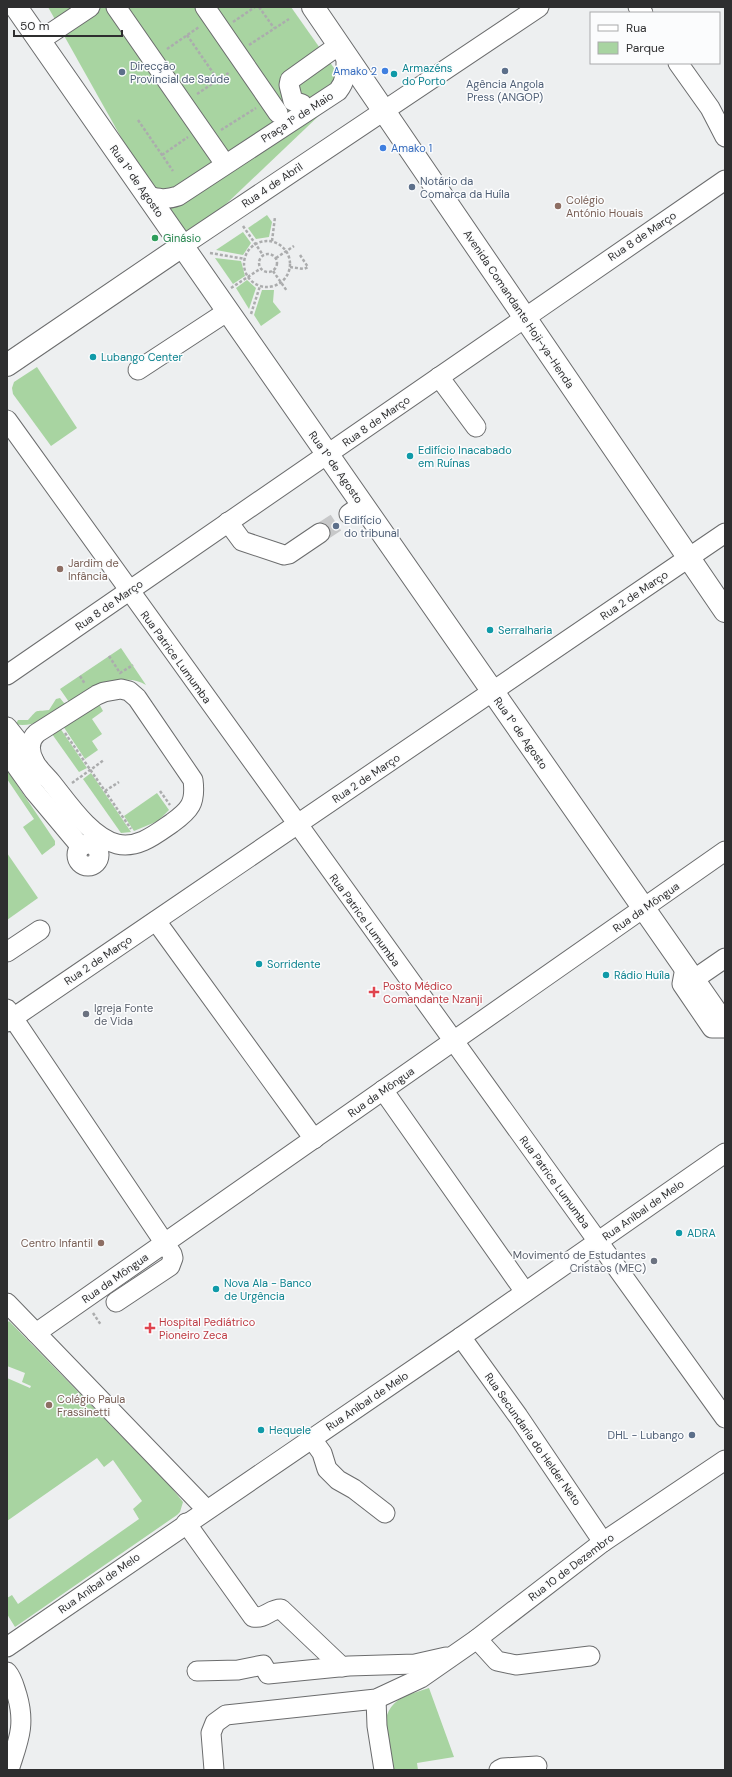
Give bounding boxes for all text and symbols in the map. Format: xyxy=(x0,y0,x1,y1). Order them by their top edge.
scale bar xyxy=(14,12,122,38)
legend xyxy=(590,12,720,64)
text: 50 m xyxy=(20,18,49,34)
text: Rua xyxy=(626,20,647,36)
text: Parque xyxy=(626,40,665,56)
place label: Direcção Provincial de Saúde xyxy=(130,59,229,86)
place label: Armazéns do Porto xyxy=(402,61,452,88)
place label: Amako 2 xyxy=(333,64,377,78)
marker: Amako 2 xyxy=(380,66,390,76)
marker: Agência Angola Press (ANGOP) xyxy=(500,66,510,76)
marker: Direcção Provincial de Saúde xyxy=(117,67,127,77)
marker: Armazéns do Porto xyxy=(389,69,399,79)
place label: Agência Angola Press (ANGOP) xyxy=(466,77,544,104)
street label: Praça 1º de Maio xyxy=(258,88,336,146)
place label: Amako 1 xyxy=(391,141,432,155)
street label: Rua 1º de Agosto xyxy=(107,142,167,220)
marker: Amako 1 xyxy=(378,143,388,153)
street label: Rua 4 de Abril xyxy=(239,159,305,211)
place label: Notário da Comarca da Huíla xyxy=(420,174,510,201)
marker: Notário da Comarca da Huíla xyxy=(407,182,417,192)
place label: Colégio António Houais xyxy=(566,193,643,220)
marker: Colégio António Houais xyxy=(553,201,563,211)
street label: Rua 8 de Março xyxy=(605,208,679,264)
street label: Avenida Comandante Hoji-ya-Henda xyxy=(461,227,577,391)
place label: Ginásio xyxy=(163,231,201,245)
marker: Ginásio xyxy=(150,233,160,243)
place label: Lubango Center xyxy=(101,350,183,364)
marker: Lubango Center xyxy=(88,352,98,362)
street label: Rua 8 de Março xyxy=(339,393,413,449)
street label: Rua 1º de Agosto xyxy=(306,428,366,506)
place label: Edifício Inacabado em Ruínas xyxy=(418,443,512,470)
marker: Edifício Inacabado em Ruínas xyxy=(405,451,415,461)
place label: Edifício do tribunal xyxy=(344,513,399,540)
marker: Edifício do tribunal xyxy=(331,521,341,531)
place label: Jardim de Infância xyxy=(68,556,119,583)
marker: Jardim de Infância xyxy=(55,564,65,574)
street label: Rua 2 de Março xyxy=(597,567,671,623)
street label: Rua 8 de Março xyxy=(72,577,146,633)
street label: Rua Patrice Lumumba xyxy=(138,608,214,706)
place label: Serralharia xyxy=(498,623,552,637)
marker: Serralharia xyxy=(485,625,495,635)
street label: Rua 1º de Agosto xyxy=(491,694,551,772)
street label: Rua 2 de Março xyxy=(329,750,403,806)
street label: Rua Patrice Lumumba xyxy=(327,871,403,969)
street label: Rua da Môngua xyxy=(610,879,682,935)
street label: Rua 2 de Março xyxy=(61,932,135,988)
place label: Sorridente xyxy=(267,957,321,971)
marker: Sorridente xyxy=(254,959,264,969)
place label: Rádio Huíla xyxy=(614,968,670,982)
marker: Rádio Huíla xyxy=(601,970,611,980)
place label: Posto Médico Comandante Nzanji xyxy=(383,979,482,1006)
marker: Posto Médico Comandante Nzanji xyxy=(368,986,380,998)
place label: Igreja Fonte de Vida xyxy=(94,1001,153,1028)
marker: Igreja Fonte de Vida xyxy=(81,1009,91,1019)
street label: Rua da Môngua xyxy=(345,1064,417,1120)
street label: Rua Patrice Lumumba xyxy=(517,1133,593,1231)
street label: Rua Aníbal de Melo xyxy=(599,1177,687,1243)
place label: ADRA xyxy=(687,1226,716,1240)
marker: ADRA xyxy=(674,1228,684,1238)
place label: Centro Infantil xyxy=(21,1236,93,1250)
marker: Centro Infantil xyxy=(96,1238,106,1248)
place label: Movimento de Estudantes Cristãos (MEC) xyxy=(513,1248,646,1275)
street label: Rua da Môngua xyxy=(79,1250,151,1306)
marker: Movimento de Estudantes Cristãos (MEC) xyxy=(649,1256,659,1266)
place label: Nova Ala - Banco de Urgência xyxy=(224,1276,312,1303)
marker: Nova Ala - Banco de Urgência xyxy=(211,1284,221,1294)
place label: Hospital Pediátrico Pioneiro Zeca xyxy=(159,1315,255,1342)
marker: Hospital Pediátrico Pioneiro Zeca xyxy=(144,1322,156,1334)
street label: Rua Aníbal de Melo xyxy=(323,1368,411,1434)
street label: Rua Secundaria do Helder Neto xyxy=(482,1370,584,1508)
place label: Colégio Paula Frassinetti xyxy=(57,1392,125,1419)
marker: Colégio Paula Frassinetti xyxy=(44,1400,54,1410)
place label: Hequele xyxy=(269,1423,311,1437)
marker: Hequele xyxy=(256,1425,266,1435)
place label: DHL - Lubango xyxy=(608,1428,684,1442)
marker: DHL - Lubango xyxy=(687,1430,697,1440)
street label: Rua 10 de Dezembro xyxy=(525,1530,617,1604)
street label: Rua Aníbal de Melo xyxy=(55,1550,143,1616)

